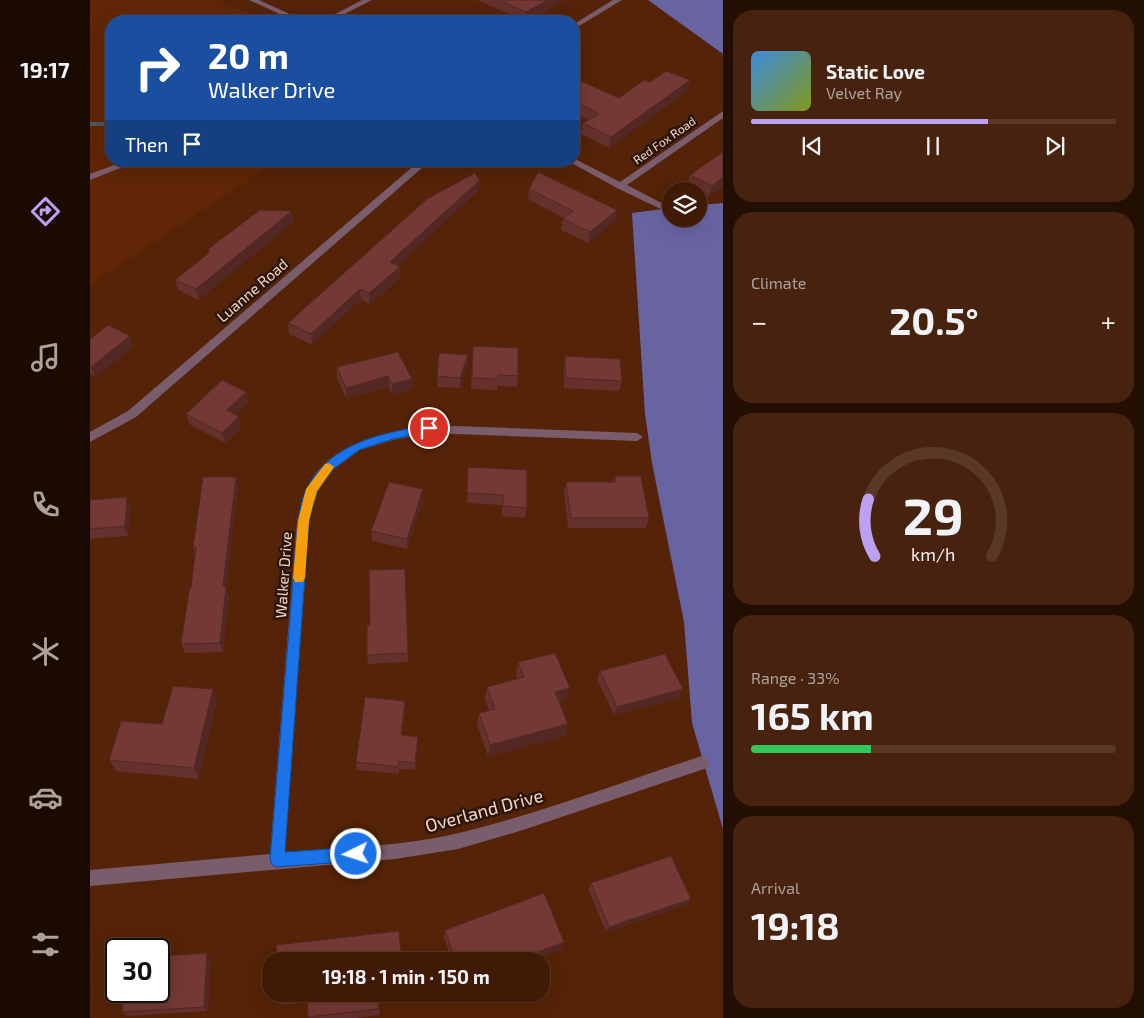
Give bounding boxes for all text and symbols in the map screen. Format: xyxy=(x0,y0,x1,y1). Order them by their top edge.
text: 20 m xyxy=(208,34,289,76)
icon: right xyxy=(125,35,190,100)
text: 19:17 xyxy=(20,56,70,82)
text: Static Love xyxy=(826,60,925,83)
text: Walker Drive xyxy=(208,76,335,102)
text: Velvet Ray xyxy=(826,83,902,102)
street label: Red Fox Road xyxy=(630,113,698,167)
icon: arrive xyxy=(178,130,206,158)
icon: previous xyxy=(798,132,826,160)
icon: pause xyxy=(919,132,947,160)
icon: next xyxy=(1041,132,1069,160)
text: Then xyxy=(125,133,168,156)
map controls xyxy=(662,182,707,227)
button: layers xyxy=(662,182,707,227)
icon: directions xyxy=(28,194,63,229)
street label: Luanne Road xyxy=(213,254,291,326)
text: Climate xyxy=(751,273,806,292)
text: 20.5° xyxy=(889,297,979,343)
text: − xyxy=(751,304,767,338)
text: + xyxy=(1101,304,1116,338)
icon: music xyxy=(28,340,63,375)
pin xyxy=(408,407,450,449)
icon: arrive xyxy=(415,414,443,442)
text: 29 xyxy=(903,483,964,545)
icon: phone xyxy=(28,487,63,522)
street label: Walker Drive xyxy=(271,531,295,619)
text: km/h xyxy=(911,543,956,565)
icon: climate xyxy=(28,634,63,669)
text: Range · 33% xyxy=(751,668,839,687)
text: 165 km xyxy=(751,692,874,738)
icon: car xyxy=(28,780,63,815)
street label: Overland Drive xyxy=(423,784,545,836)
position arrow xyxy=(329,827,381,879)
text: Arrival xyxy=(751,878,800,897)
text: 19:18 xyxy=(751,902,840,948)
icon: filters xyxy=(28,927,63,962)
speed limit sign: 30 xyxy=(105,938,170,1003)
text: 19:18 · 1 min · 150 m xyxy=(322,965,490,988)

